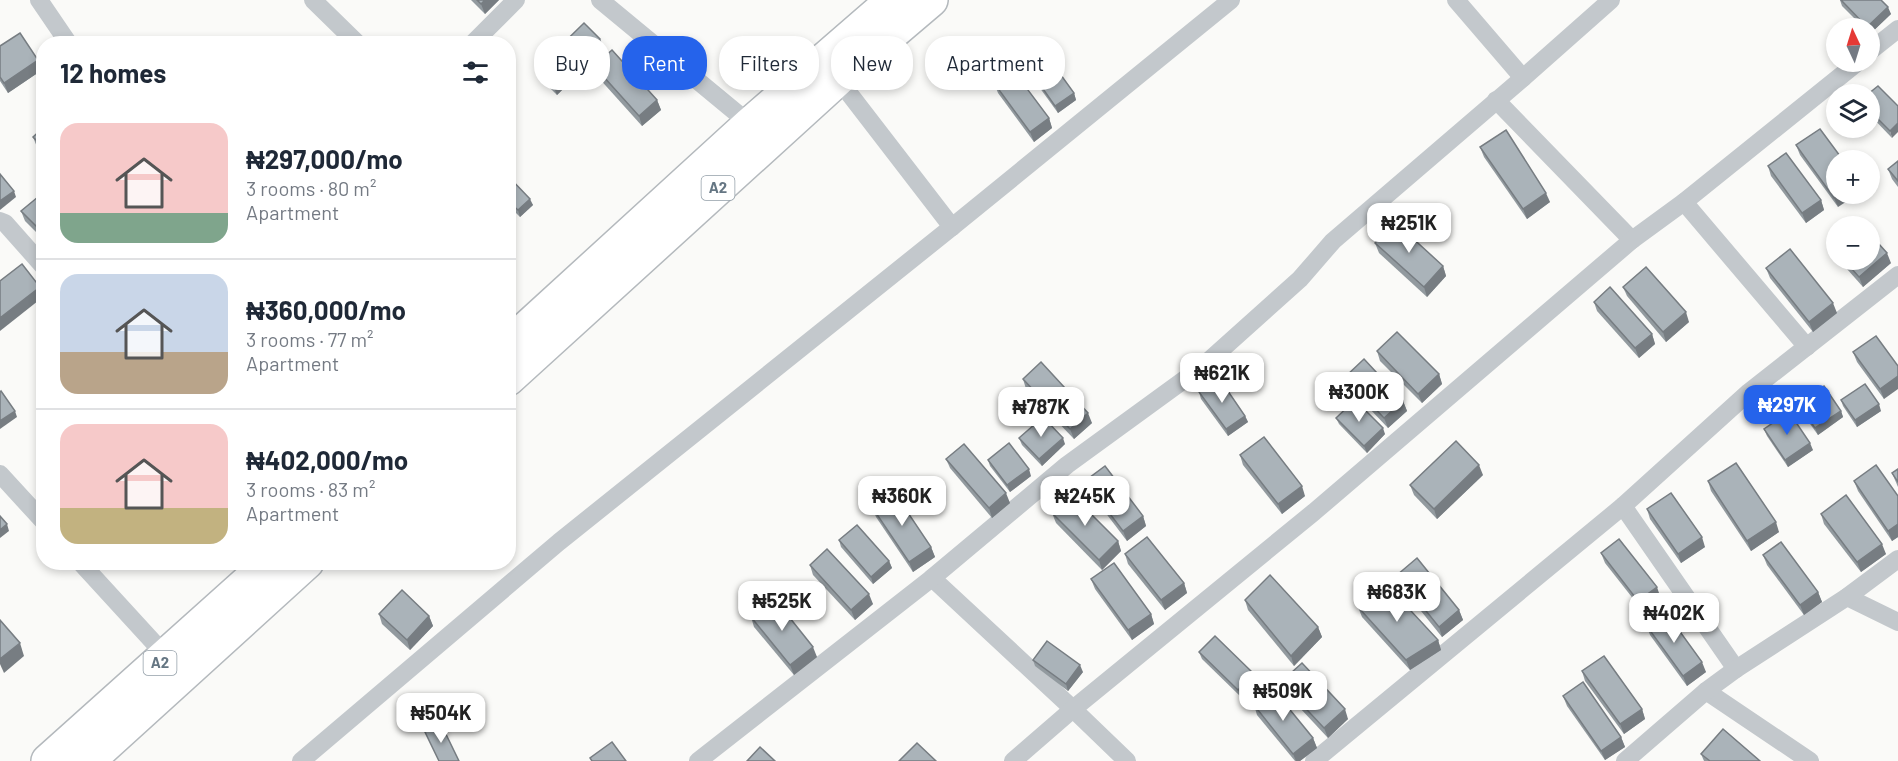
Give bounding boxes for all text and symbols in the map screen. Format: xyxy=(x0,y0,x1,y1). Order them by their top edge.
north arrow xyxy=(1826,18,1880,72)
map controls xyxy=(1826,18,1880,270)
chip: Buy xyxy=(534,36,610,90)
chip: Rent xyxy=(622,36,707,90)
chip: Filters xyxy=(719,36,819,90)
chip: New xyxy=(831,36,913,90)
chip: Apartment xyxy=(925,36,1065,90)
icon: filters xyxy=(459,56,492,89)
text: 12 homes xyxy=(60,57,166,88)
button: layers xyxy=(1826,84,1880,138)
text: ₦297,000/mo xyxy=(246,143,403,174)
icon: home xyxy=(108,147,180,219)
button: + xyxy=(1826,150,1880,204)
text: 3 rooms · 80 m² xyxy=(246,176,376,200)
road number: A2 xyxy=(702,176,734,200)
text: Apartment xyxy=(246,200,339,224)
pin: ₦251K xyxy=(1367,203,1451,254)
text: ₦251K xyxy=(1381,210,1437,234)
button: − xyxy=(1826,216,1880,270)
text: ₦360,000/mo xyxy=(246,294,406,325)
icon: home xyxy=(108,298,180,370)
text: 3 rooms · 77 m² xyxy=(246,327,374,351)
text: Apartment xyxy=(246,351,339,375)
pin: ₦621K xyxy=(1180,353,1264,404)
text: ₦621K xyxy=(1194,360,1250,384)
pin: ₦300K xyxy=(1317,372,1401,423)
text: ₦300K xyxy=(1329,379,1389,403)
pin: ₦297K xyxy=(1745,385,1829,436)
pin: ₦787K xyxy=(999,387,1083,438)
text: ₦297K xyxy=(1758,392,1816,416)
text: ₦787K xyxy=(1012,394,1070,418)
text: ₦402,000/mo xyxy=(246,444,408,475)
icon: home xyxy=(108,448,180,520)
pin: ₦360K xyxy=(860,476,944,527)
pin: ₦245K xyxy=(1043,476,1127,527)
text: 3 rooms · 83 m² xyxy=(246,477,375,501)
text: ₦360K xyxy=(872,483,932,507)
text: ₦245K xyxy=(1054,483,1116,507)
text: Apartment xyxy=(246,501,339,525)
pin: ₦683K xyxy=(1355,572,1439,623)
text: ₦683K xyxy=(1367,579,1427,603)
pin: ₦525K xyxy=(740,581,824,632)
text: ₦525K xyxy=(752,588,812,612)
pin: ₦402K xyxy=(1632,593,1716,644)
text: ₦402K xyxy=(1643,600,1705,624)
road number: A2 xyxy=(144,651,176,675)
pin: ₦509K xyxy=(1241,671,1325,722)
text: ₦509K xyxy=(1253,678,1313,702)
pin: ₦504K xyxy=(399,693,483,744)
text: ₦504K xyxy=(410,700,472,724)

